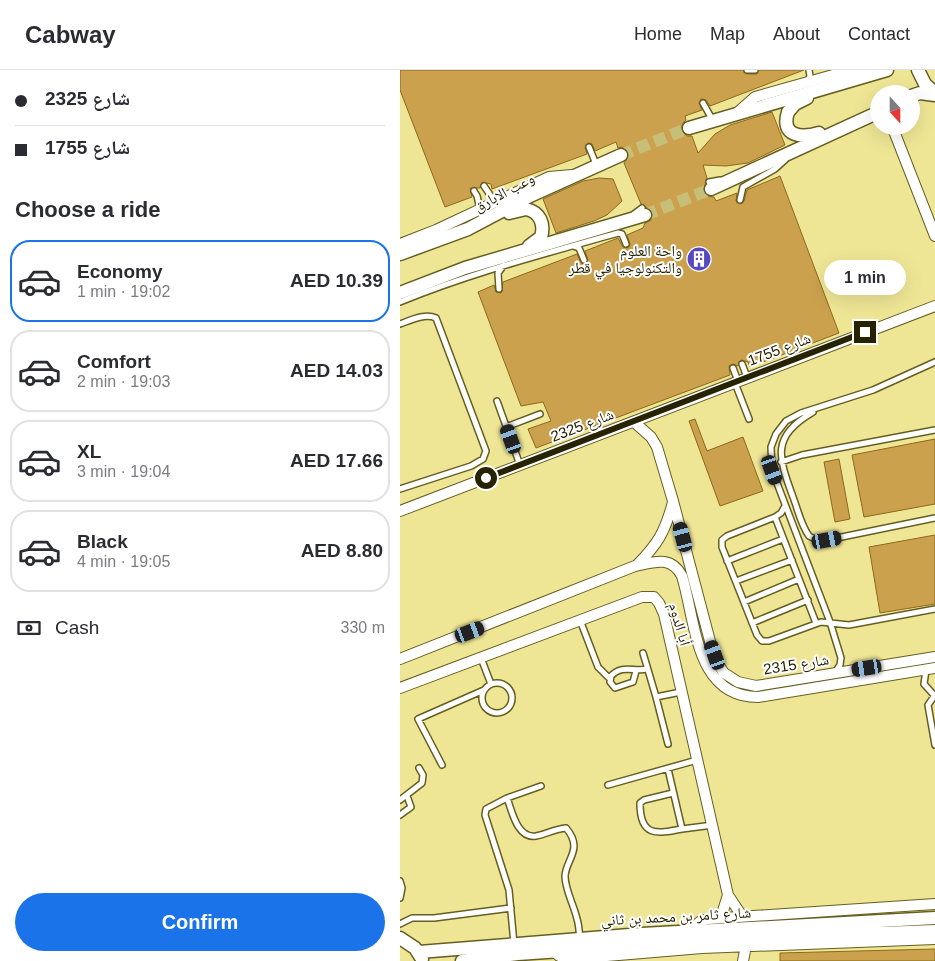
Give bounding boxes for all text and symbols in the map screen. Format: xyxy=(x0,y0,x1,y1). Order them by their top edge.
text: Cabway xyxy=(25,21,116,48)
text: Home xyxy=(634,24,682,44)
text: Map xyxy=(710,24,745,44)
text: About xyxy=(773,24,820,44)
text: Contact xyxy=(848,24,910,44)
north arrow xyxy=(870,85,920,135)
map controls xyxy=(870,85,920,135)
text: شارع 2325 xyxy=(45,88,130,109)
text: شارع 1755 xyxy=(45,137,130,158)
street label: وعب الابارق xyxy=(471,169,538,217)
text: Choose a ride xyxy=(15,197,160,222)
place label: واحة العلوم والتكنولوجيا في قطر xyxy=(568,242,682,279)
building icon: واحة العلوم والتكنولوجيا في قطر xyxy=(686,246,712,272)
icon: car xyxy=(17,259,62,304)
callout: 1 min xyxy=(824,260,906,294)
text: Economy xyxy=(77,261,163,282)
text: 1 min xyxy=(844,269,886,286)
text: AED 10.39 xyxy=(290,270,383,291)
text: 1 min · 19:02 xyxy=(77,283,170,300)
route end xyxy=(854,321,876,343)
street label: شارع 1755 xyxy=(745,329,814,371)
icon: car xyxy=(17,349,62,394)
text: Comfort xyxy=(77,351,151,372)
text: AED 14.03 xyxy=(290,360,383,381)
text: 2 min · 19:03 xyxy=(77,373,170,390)
street label: شارع 2325 xyxy=(548,405,617,447)
car xyxy=(498,422,523,456)
icon: car xyxy=(17,439,62,484)
text: XL xyxy=(77,441,101,462)
text: AED 17.66 xyxy=(290,450,383,471)
car xyxy=(759,453,784,487)
text: 3 min · 19:04 xyxy=(77,463,170,480)
route start xyxy=(475,467,497,489)
car xyxy=(671,521,694,553)
icon: car xyxy=(17,529,62,574)
car xyxy=(810,530,843,550)
text: Black xyxy=(77,531,128,552)
text: AED 8.80 xyxy=(301,540,383,561)
text: 4 min · 19:05 xyxy=(77,553,170,570)
street label: أبا الدوم xyxy=(664,601,694,648)
icon: cash xyxy=(15,614,43,642)
text: Cash xyxy=(55,617,99,638)
text: 330 m xyxy=(341,619,385,636)
car xyxy=(453,620,486,644)
car xyxy=(702,638,727,672)
street label: شارع 2315 xyxy=(762,650,830,680)
car xyxy=(851,658,882,678)
button: Confirm xyxy=(15,893,385,951)
street label: شارع ثامر بن محمد بن ثاني xyxy=(600,904,752,932)

